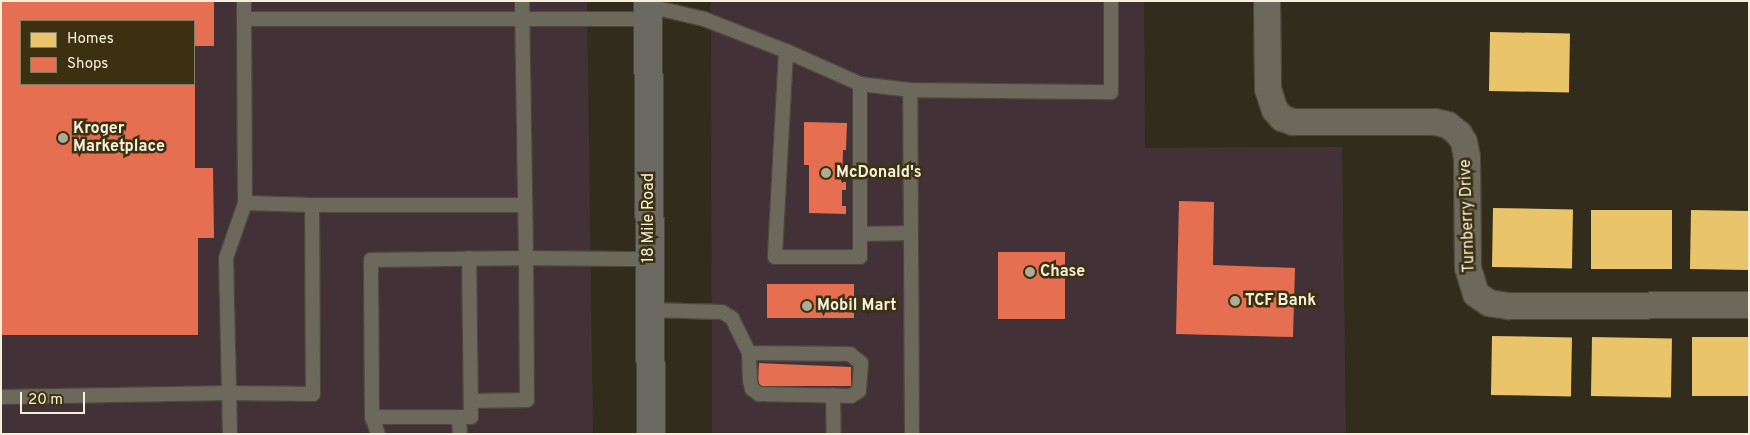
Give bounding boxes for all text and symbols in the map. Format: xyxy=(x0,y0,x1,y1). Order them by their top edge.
legend xyxy=(20,20,195,85)
text: Homes xyxy=(67,30,114,49)
text: Shops xyxy=(67,55,108,74)
place label: Kroger Marketplace xyxy=(73,119,165,157)
marker: Kroger Marketplace xyxy=(57,132,69,144)
street label: Turnberry Drive xyxy=(1456,159,1480,273)
place label: McDonald's xyxy=(836,163,922,183)
marker: McDonald's xyxy=(820,167,832,179)
street label: 18 Mile Road xyxy=(639,173,659,263)
place label: Chase xyxy=(1040,262,1085,282)
marker: Chase xyxy=(1024,266,1036,278)
place label: TCF Bank xyxy=(1245,291,1316,311)
marker: TCF Bank xyxy=(1229,295,1241,307)
place label: Mobil Mart xyxy=(817,296,896,316)
marker: Mobil Mart xyxy=(801,300,813,312)
scale bar xyxy=(22,382,88,414)
text: 20 m xyxy=(28,391,63,410)

